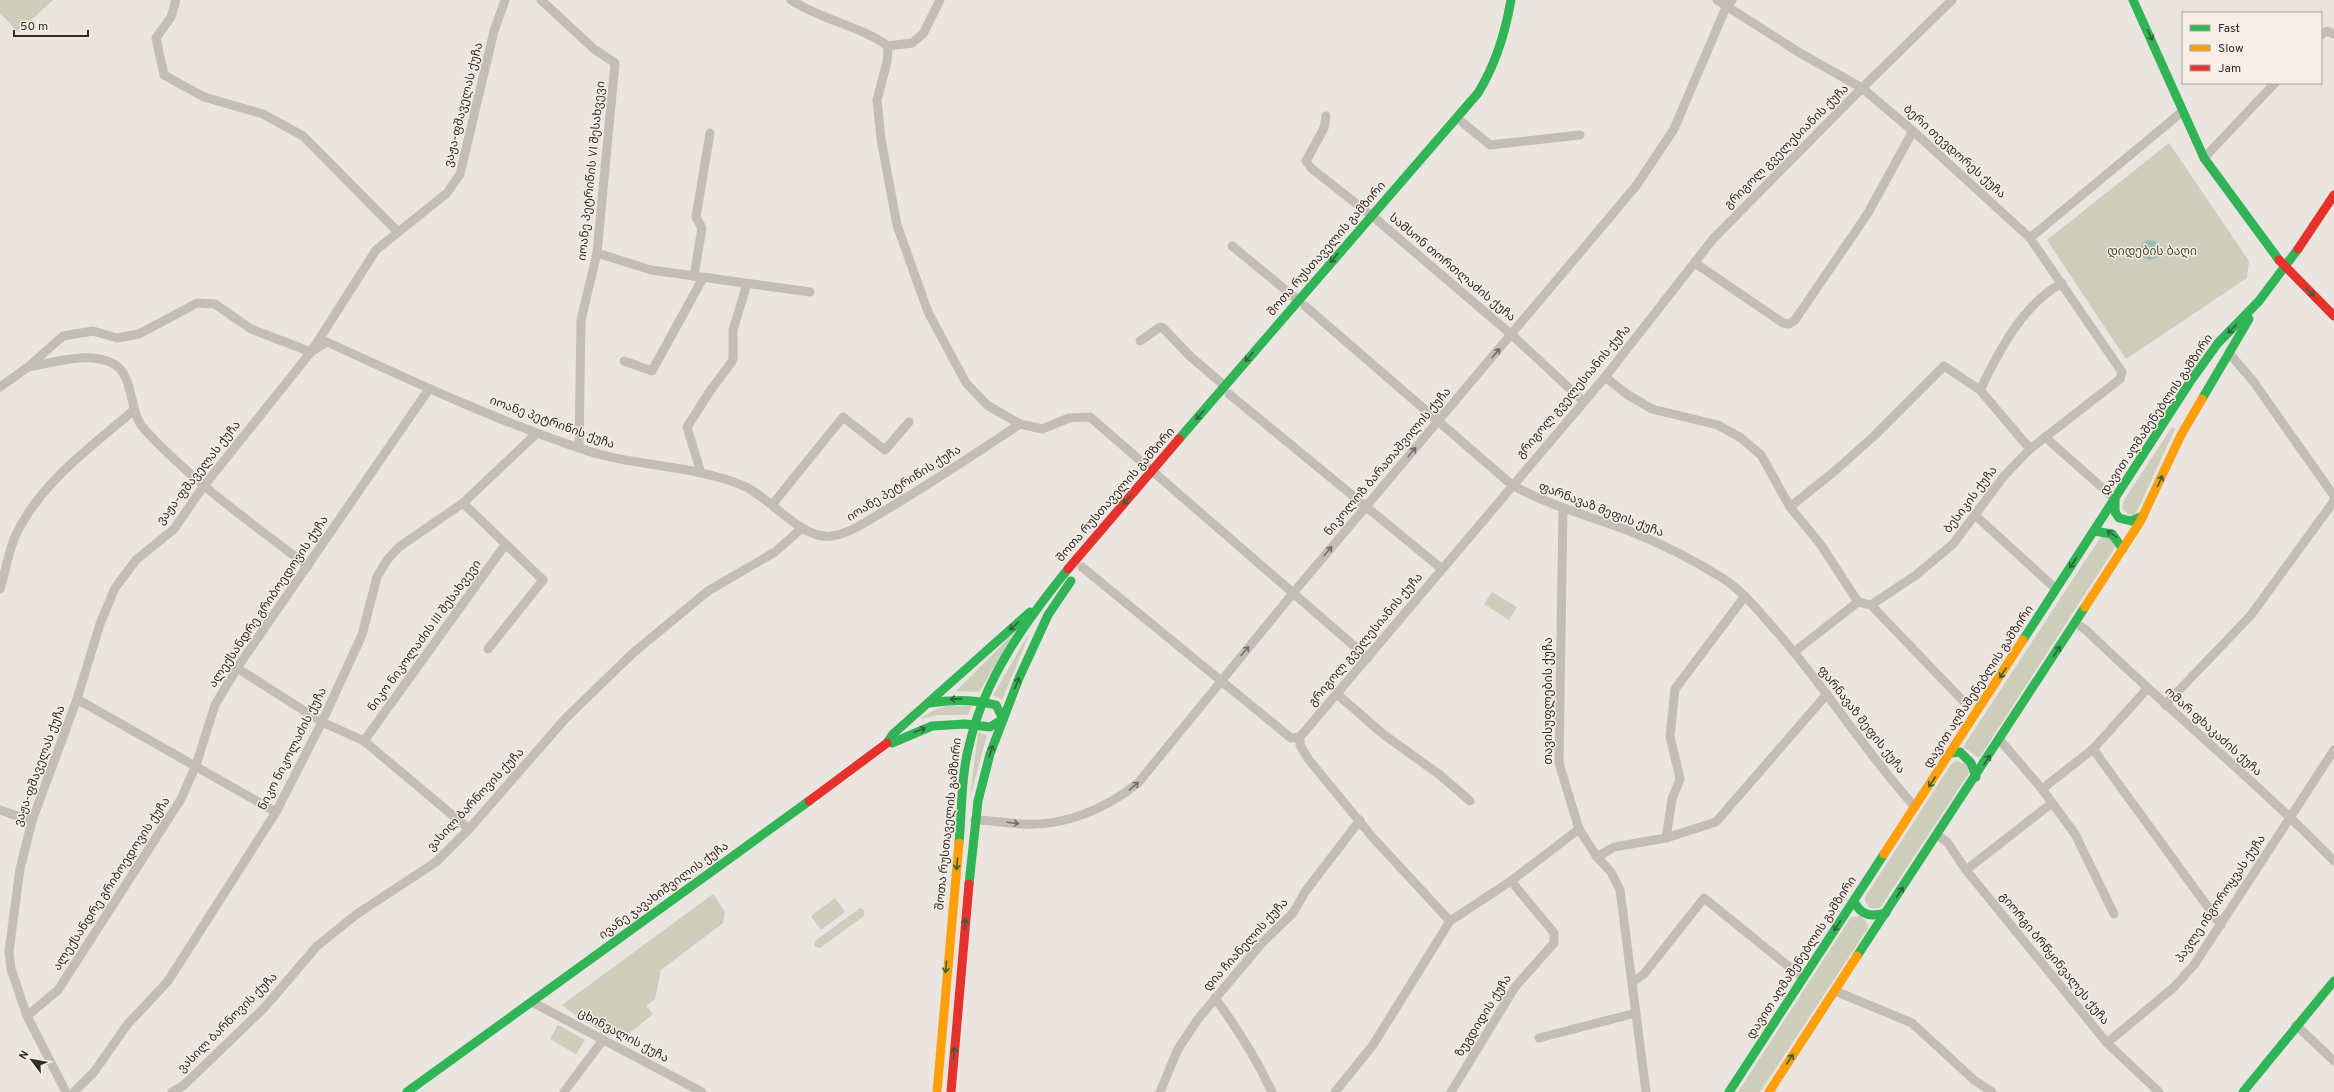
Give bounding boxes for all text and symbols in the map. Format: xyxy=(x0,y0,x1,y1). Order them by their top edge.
scale bar xyxy=(14,12,88,38)
legend xyxy=(2182,12,2322,84)
text: 50 m xyxy=(20,19,48,35)
text: Fast xyxy=(2218,21,2240,37)
one-way arrow xyxy=(2146,29,2154,41)
street label: ვაჟა-ფშაველას ქუჩა xyxy=(441,41,487,169)
text: Slow xyxy=(2218,41,2244,57)
text: Jam xyxy=(2218,61,2241,77)
street label: იოანე პეტრიწის VI შესახვევი xyxy=(575,80,609,262)
street label: გრიგოლ გველესიანის ქუჩა xyxy=(1721,81,1853,213)
street label: ბერი თევდორეს ქუჩა xyxy=(1899,102,2009,202)
street label: შოთა რუსთაველის გამზირი xyxy=(1264,178,1390,320)
street label: სამსონ თორთლაძის ქუჩა xyxy=(1385,210,1519,326)
park label: დიდების ბაღი xyxy=(2107,244,2197,260)
one-way arrow xyxy=(1330,253,1339,264)
one-way arrow xyxy=(2305,287,2315,297)
street label: გრიგოლ გველესიანის ქუჩა xyxy=(1513,322,1635,462)
one-way arrow xyxy=(2227,324,2237,334)
street label: დავით აღმაშენებლის გამზირი xyxy=(2097,331,2217,499)
one-way arrow xyxy=(1492,348,1501,358)
one-way arrow xyxy=(1245,352,1254,362)
street label: ნიკოლოზ ბარათაშვილის ქუჩა xyxy=(1321,384,1455,540)
street label: იოანე პეტრიწის ქუჩა xyxy=(487,393,617,453)
one-way arrow xyxy=(1195,410,1204,421)
street label: ვაჟა-ფშაველას ქუჩა xyxy=(153,418,245,528)
street label: შოთა რუსთაველის გამზირი xyxy=(1053,424,1179,566)
street label: იოანე პეტრიწის ქუჩა xyxy=(844,442,964,526)
one-way arrow xyxy=(1408,447,1417,458)
street label: ბესიკის ქუჩა xyxy=(1941,463,2001,537)
one-way arrow xyxy=(2157,476,2164,488)
street label: ფარნავაზ მეფის ქუჩა xyxy=(1536,479,1666,541)
one-way arrow xyxy=(1122,495,1132,505)
street label: ალექსანდრე გრიბოედოვის ქუჩა xyxy=(205,513,333,691)
one-way arrow xyxy=(2106,530,2117,538)
one-way arrow xyxy=(1324,546,1333,557)
street label: ნიკო ნიკოლაძის III შესახვევი xyxy=(365,557,485,715)
one-way arrow xyxy=(2069,557,2077,568)
street label: გრიგოლ გველესიანის ქუჩა xyxy=(1305,570,1427,710)
street label: დავით აღმაშენებლის გამზირი xyxy=(1920,602,2038,772)
one-way arrow xyxy=(1008,622,1019,631)
street label: თავისუფლების ქუჩა xyxy=(1541,637,1557,765)
one-way arrow xyxy=(1240,646,1249,657)
one-way arrow xyxy=(2053,646,2061,657)
street label: ფარნავაზ მეფის ქუჩა xyxy=(1814,663,1908,777)
one-way arrow xyxy=(1998,667,2006,679)
one-way arrow xyxy=(1014,677,1021,689)
street label: ომარ ფხაკაძის ქუჩა xyxy=(2161,684,2265,780)
street label: ნიკო ნიკოლაძის ქუჩა xyxy=(255,685,331,813)
one-way arrow xyxy=(950,695,963,702)
street label: ვაჟა-ფშაველას ქუჩა xyxy=(11,703,69,829)
one-way arrow xyxy=(913,726,925,734)
street label: შოთა რუსთაველის გამზირი xyxy=(932,737,966,911)
street label: ვასილ ბარნოვის ქუჩა xyxy=(424,745,528,855)
one-way arrow xyxy=(988,746,996,758)
one-way arrow xyxy=(1983,754,1991,766)
one-way arrow xyxy=(1928,776,1936,787)
one-way arrow xyxy=(1129,781,1140,790)
street label: ალექსანდრე გრიბოედოვის ქუჩა xyxy=(50,794,174,974)
one-way arrow xyxy=(1007,819,1020,827)
street label: პავლე ინგოროყვას ქუჩა xyxy=(2172,832,2270,966)
street label: ივანე ჯავახიშვილის ქუჩა xyxy=(596,839,732,943)
one-way arrow xyxy=(953,857,961,870)
street label: დავით აღმაშენებლის გამზირი xyxy=(1743,873,1861,1043)
one-way arrow xyxy=(1896,887,1904,898)
street label: გიორგი ბრწყინვალეს ქუჩა xyxy=(1995,889,2113,1029)
street label: დია ჩიანელის ქუჩა xyxy=(1200,895,1292,995)
one-way arrow xyxy=(961,918,969,931)
one-way arrow xyxy=(1833,920,1842,931)
one-way arrow xyxy=(943,960,950,973)
street label: ვასილ ბარნოვის ქუჩა xyxy=(174,969,282,1077)
street label: ზუგდიდის ქუჩა xyxy=(1452,972,1516,1060)
street label: ცხინვალის ქუჩა xyxy=(575,1005,671,1067)
north arrow xyxy=(12,1040,52,1080)
one-way arrow xyxy=(950,1047,957,1060)
text: N xyxy=(16,1048,32,1062)
one-way arrow xyxy=(1786,1054,1795,1065)

